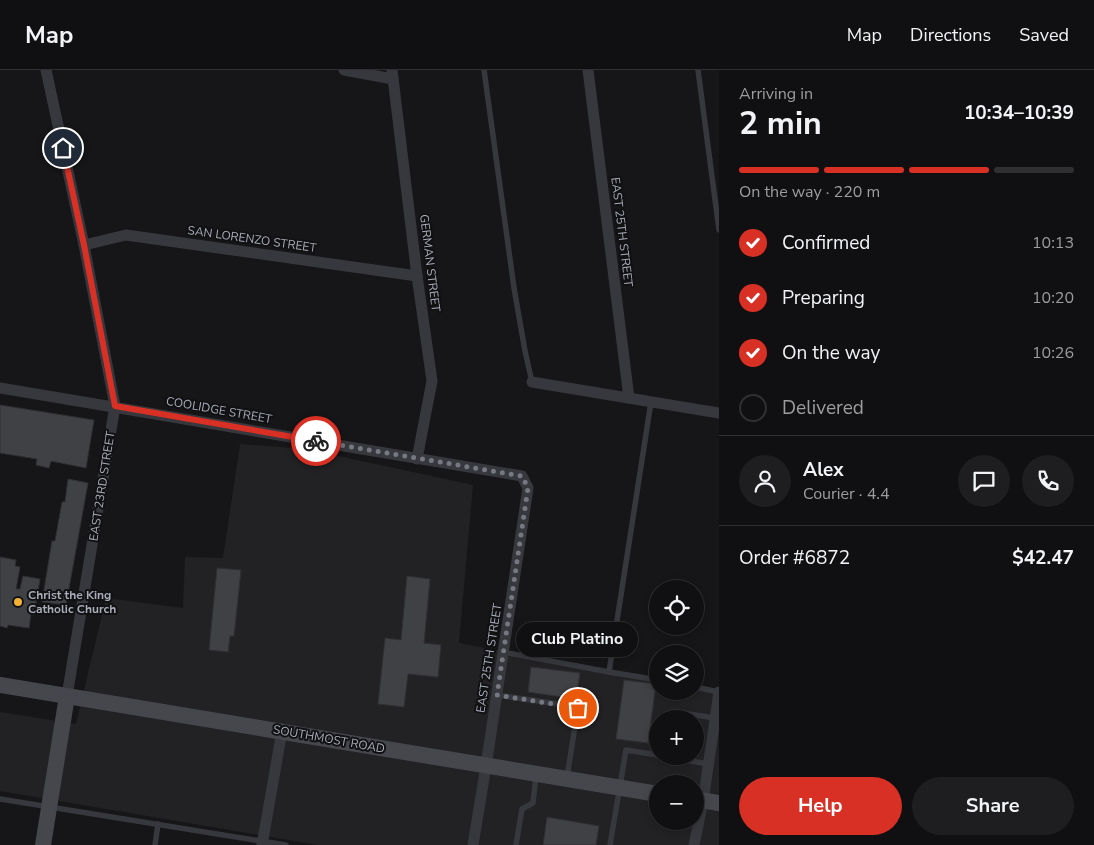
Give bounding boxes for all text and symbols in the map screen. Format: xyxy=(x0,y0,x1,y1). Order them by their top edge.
text: Map xyxy=(25,19,73,51)
text: Map xyxy=(847,23,882,47)
text: Directions xyxy=(910,23,991,47)
text: Saved xyxy=(1019,23,1069,47)
text: Arriving in xyxy=(739,83,813,105)
text: 10:34–10:39 xyxy=(964,100,1074,126)
text: 2 min xyxy=(739,102,822,145)
pin xyxy=(42,127,84,169)
icon: home xyxy=(49,134,77,162)
street label: EAST 25TH STREET xyxy=(607,176,637,289)
text: On the way · 220 m xyxy=(739,181,880,203)
street label: GERMAN STREET xyxy=(416,213,444,313)
street label: SAN LORENZO STREET xyxy=(187,222,318,256)
icon: check xyxy=(739,229,767,257)
text: Confirmed xyxy=(782,230,870,256)
text: 10:13 xyxy=(1032,232,1074,254)
icon: check xyxy=(739,284,767,312)
text: Preparing xyxy=(782,285,865,311)
text: 10:20 xyxy=(1032,287,1074,309)
icon: check xyxy=(739,339,767,367)
text: On the way xyxy=(782,340,880,366)
text: 10:26 xyxy=(1032,342,1074,364)
street label: COOLIDGE STREET xyxy=(165,393,274,427)
text: Delivered xyxy=(782,395,864,421)
courier xyxy=(291,416,341,466)
icon: bike xyxy=(302,427,330,455)
street label: EAST 23RD STREET xyxy=(85,429,119,542)
button: person xyxy=(739,455,791,507)
button: chat xyxy=(958,455,1010,507)
button: phone xyxy=(1022,455,1074,507)
text: Alex xyxy=(803,457,844,483)
text: Courier · 4.4 xyxy=(803,483,889,505)
text: Order #6872 xyxy=(739,545,850,571)
text: $42.47 xyxy=(1012,545,1074,571)
map controls xyxy=(649,580,704,830)
button: locate xyxy=(649,580,704,635)
place label: Christ the King Catholic Church xyxy=(28,587,116,617)
marker: Christ the King Catholic Church xyxy=(12,596,24,608)
street label: EAST 25TH STREET xyxy=(472,601,506,714)
callout: Club Platino xyxy=(517,623,639,658)
text: Club Platino xyxy=(531,628,623,650)
button: layers xyxy=(649,645,704,700)
pin xyxy=(557,687,599,729)
icon: bag xyxy=(564,694,592,722)
button: + xyxy=(649,710,704,765)
street label: SOUTHMOST ROAD xyxy=(272,721,386,757)
button: − xyxy=(649,775,704,830)
button: Help xyxy=(739,777,902,835)
button: Share xyxy=(912,777,1074,835)

